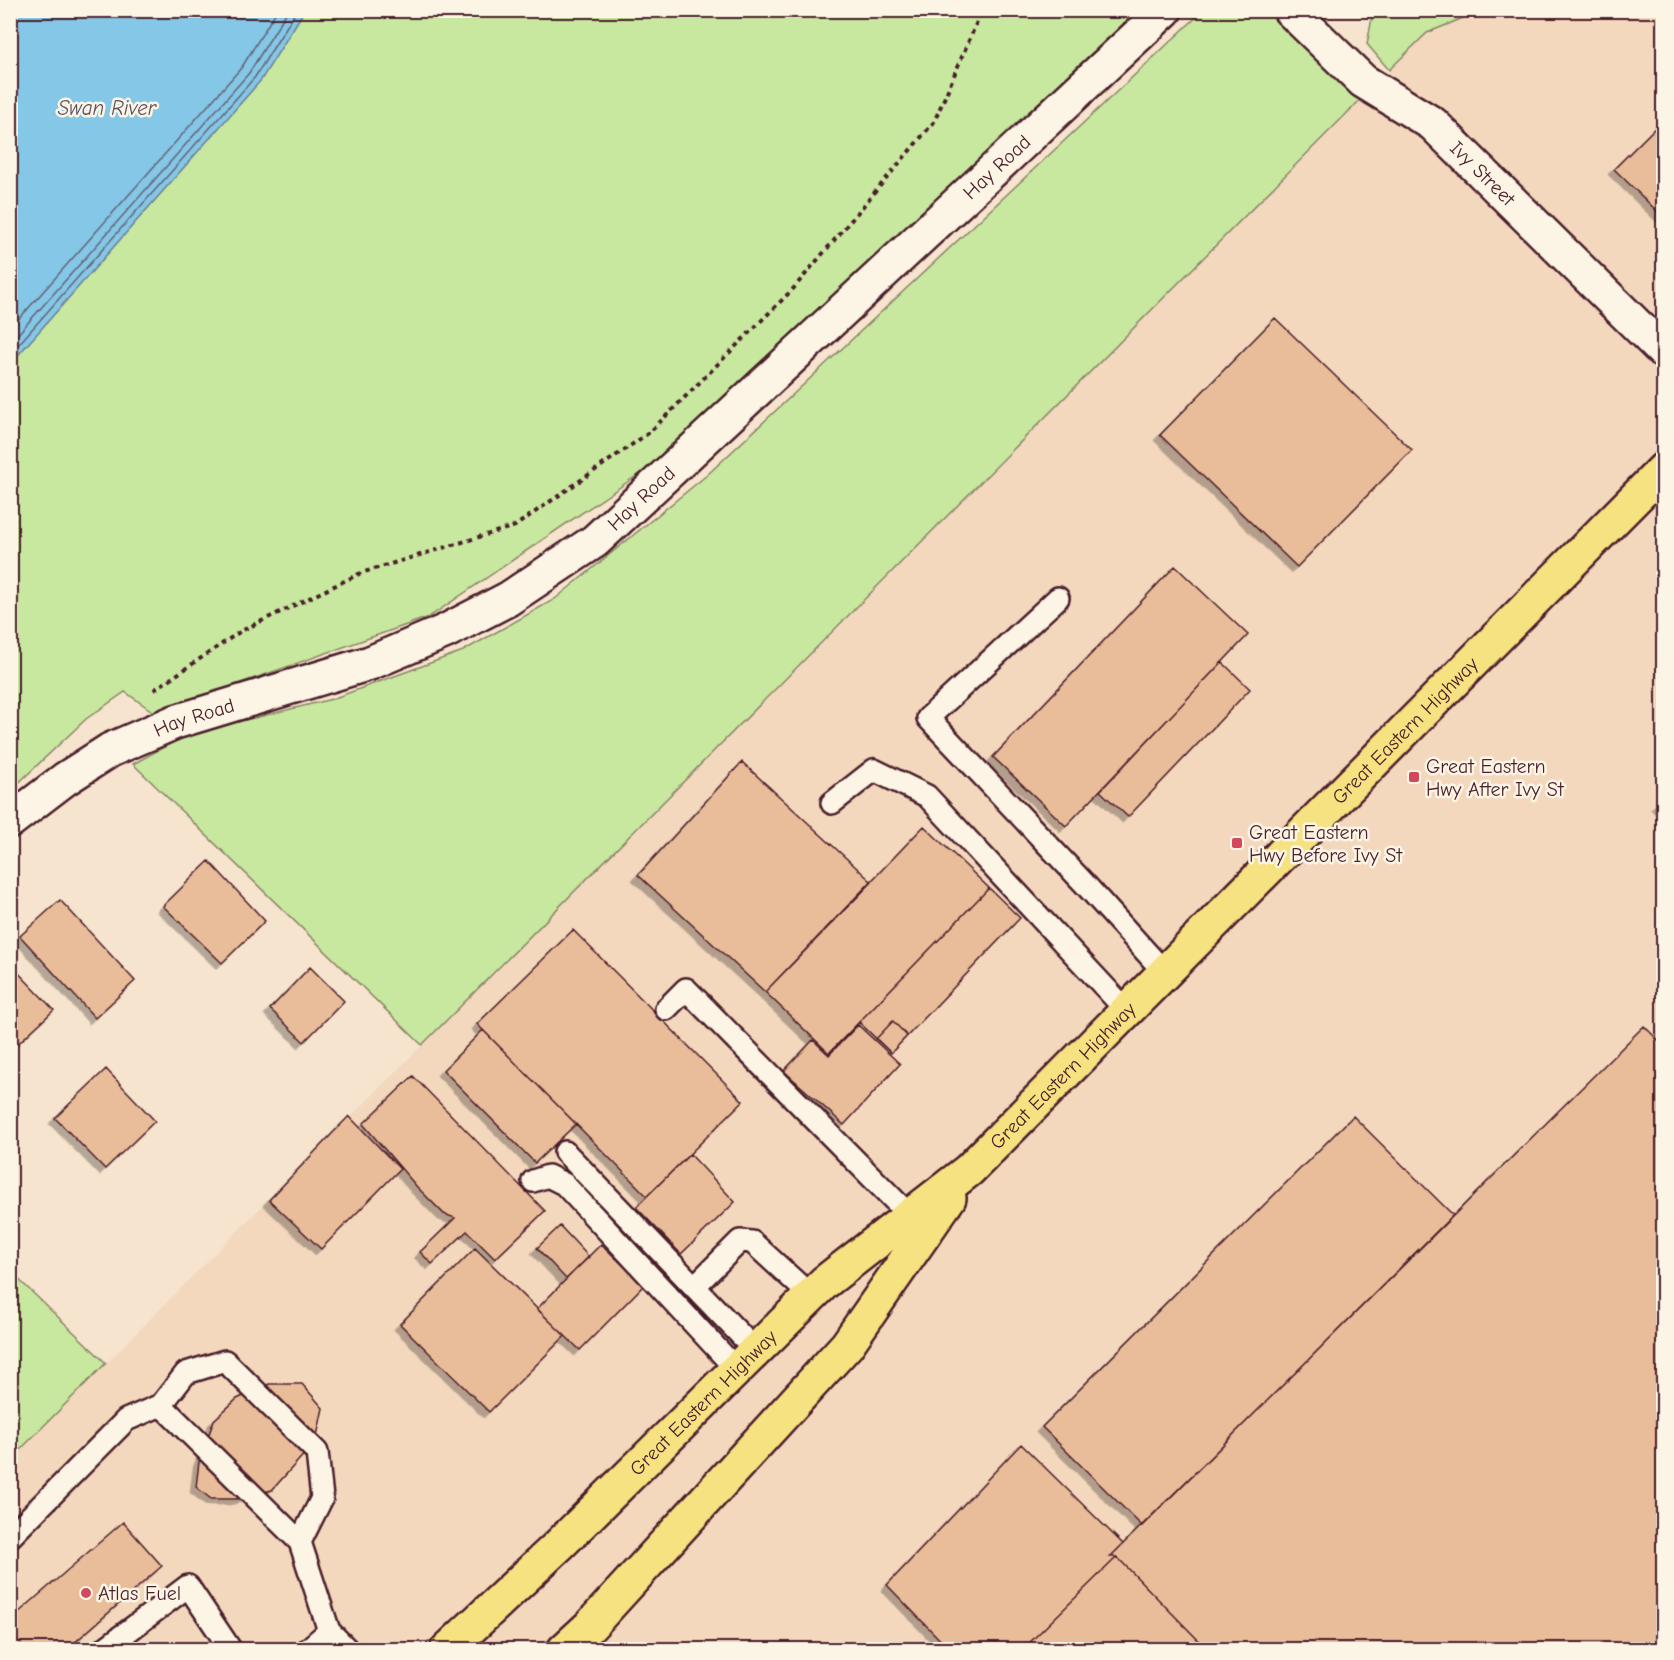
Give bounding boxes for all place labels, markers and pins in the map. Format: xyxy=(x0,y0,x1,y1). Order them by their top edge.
place label: Great Eastern Hwy After Ivy St xyxy=(1426,755,1565,801)
marker: Great Eastern Hwy After Ivy St xyxy=(1407,770,1421,784)
place label: Great Eastern Hwy Before Ivy St xyxy=(1249,821,1403,867)
marker: Great Eastern Hwy Before Ivy St xyxy=(1230,836,1244,850)
place label: Atlas Fuel xyxy=(98,1582,181,1605)
marker: Atlas Fuel xyxy=(79,1586,93,1600)

